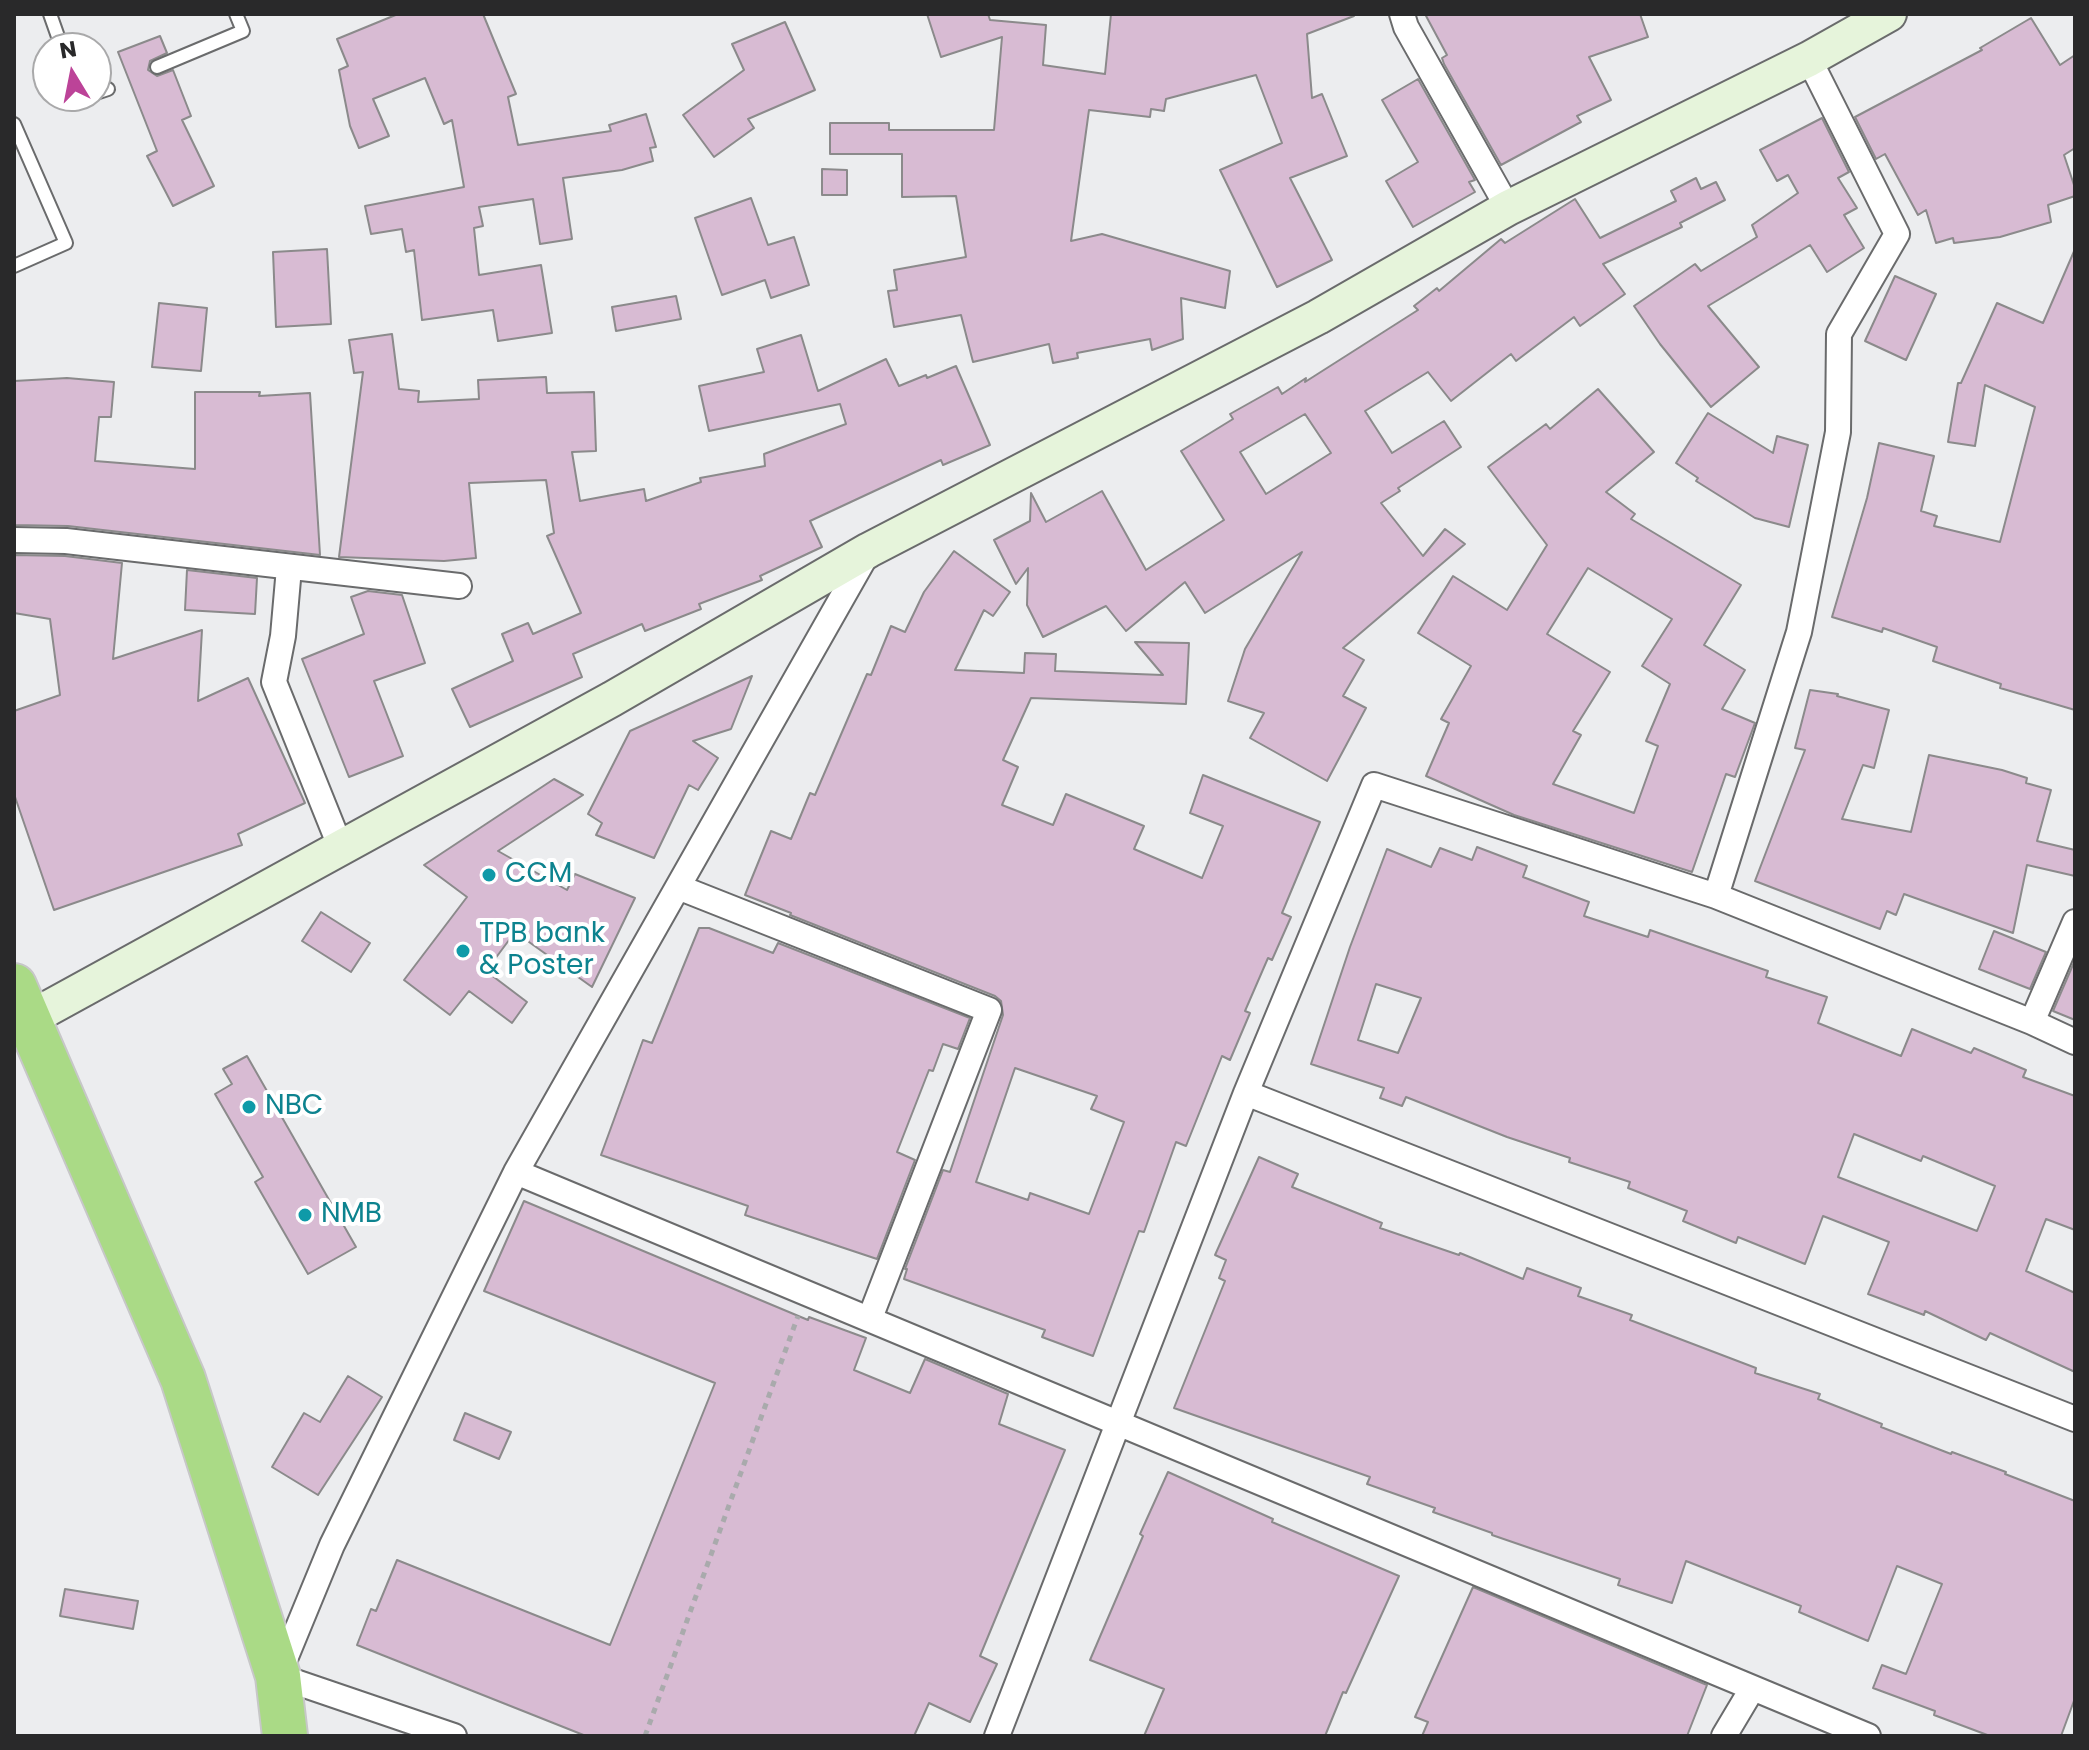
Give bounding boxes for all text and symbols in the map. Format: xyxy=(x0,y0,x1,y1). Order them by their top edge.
north arrow xyxy=(32,32,112,112)
text: N xyxy=(57,33,79,67)
place label: CCM xyxy=(505,858,572,892)
marker: CCM xyxy=(480,866,498,884)
place label: TPB bank & Poster xyxy=(479,918,605,984)
marker: TPB bank & Poster xyxy=(454,942,472,960)
place label: NBC xyxy=(265,1090,323,1124)
marker: NBC xyxy=(240,1098,258,1116)
place label: NMB xyxy=(321,1198,382,1232)
marker: NMB xyxy=(296,1206,314,1224)

